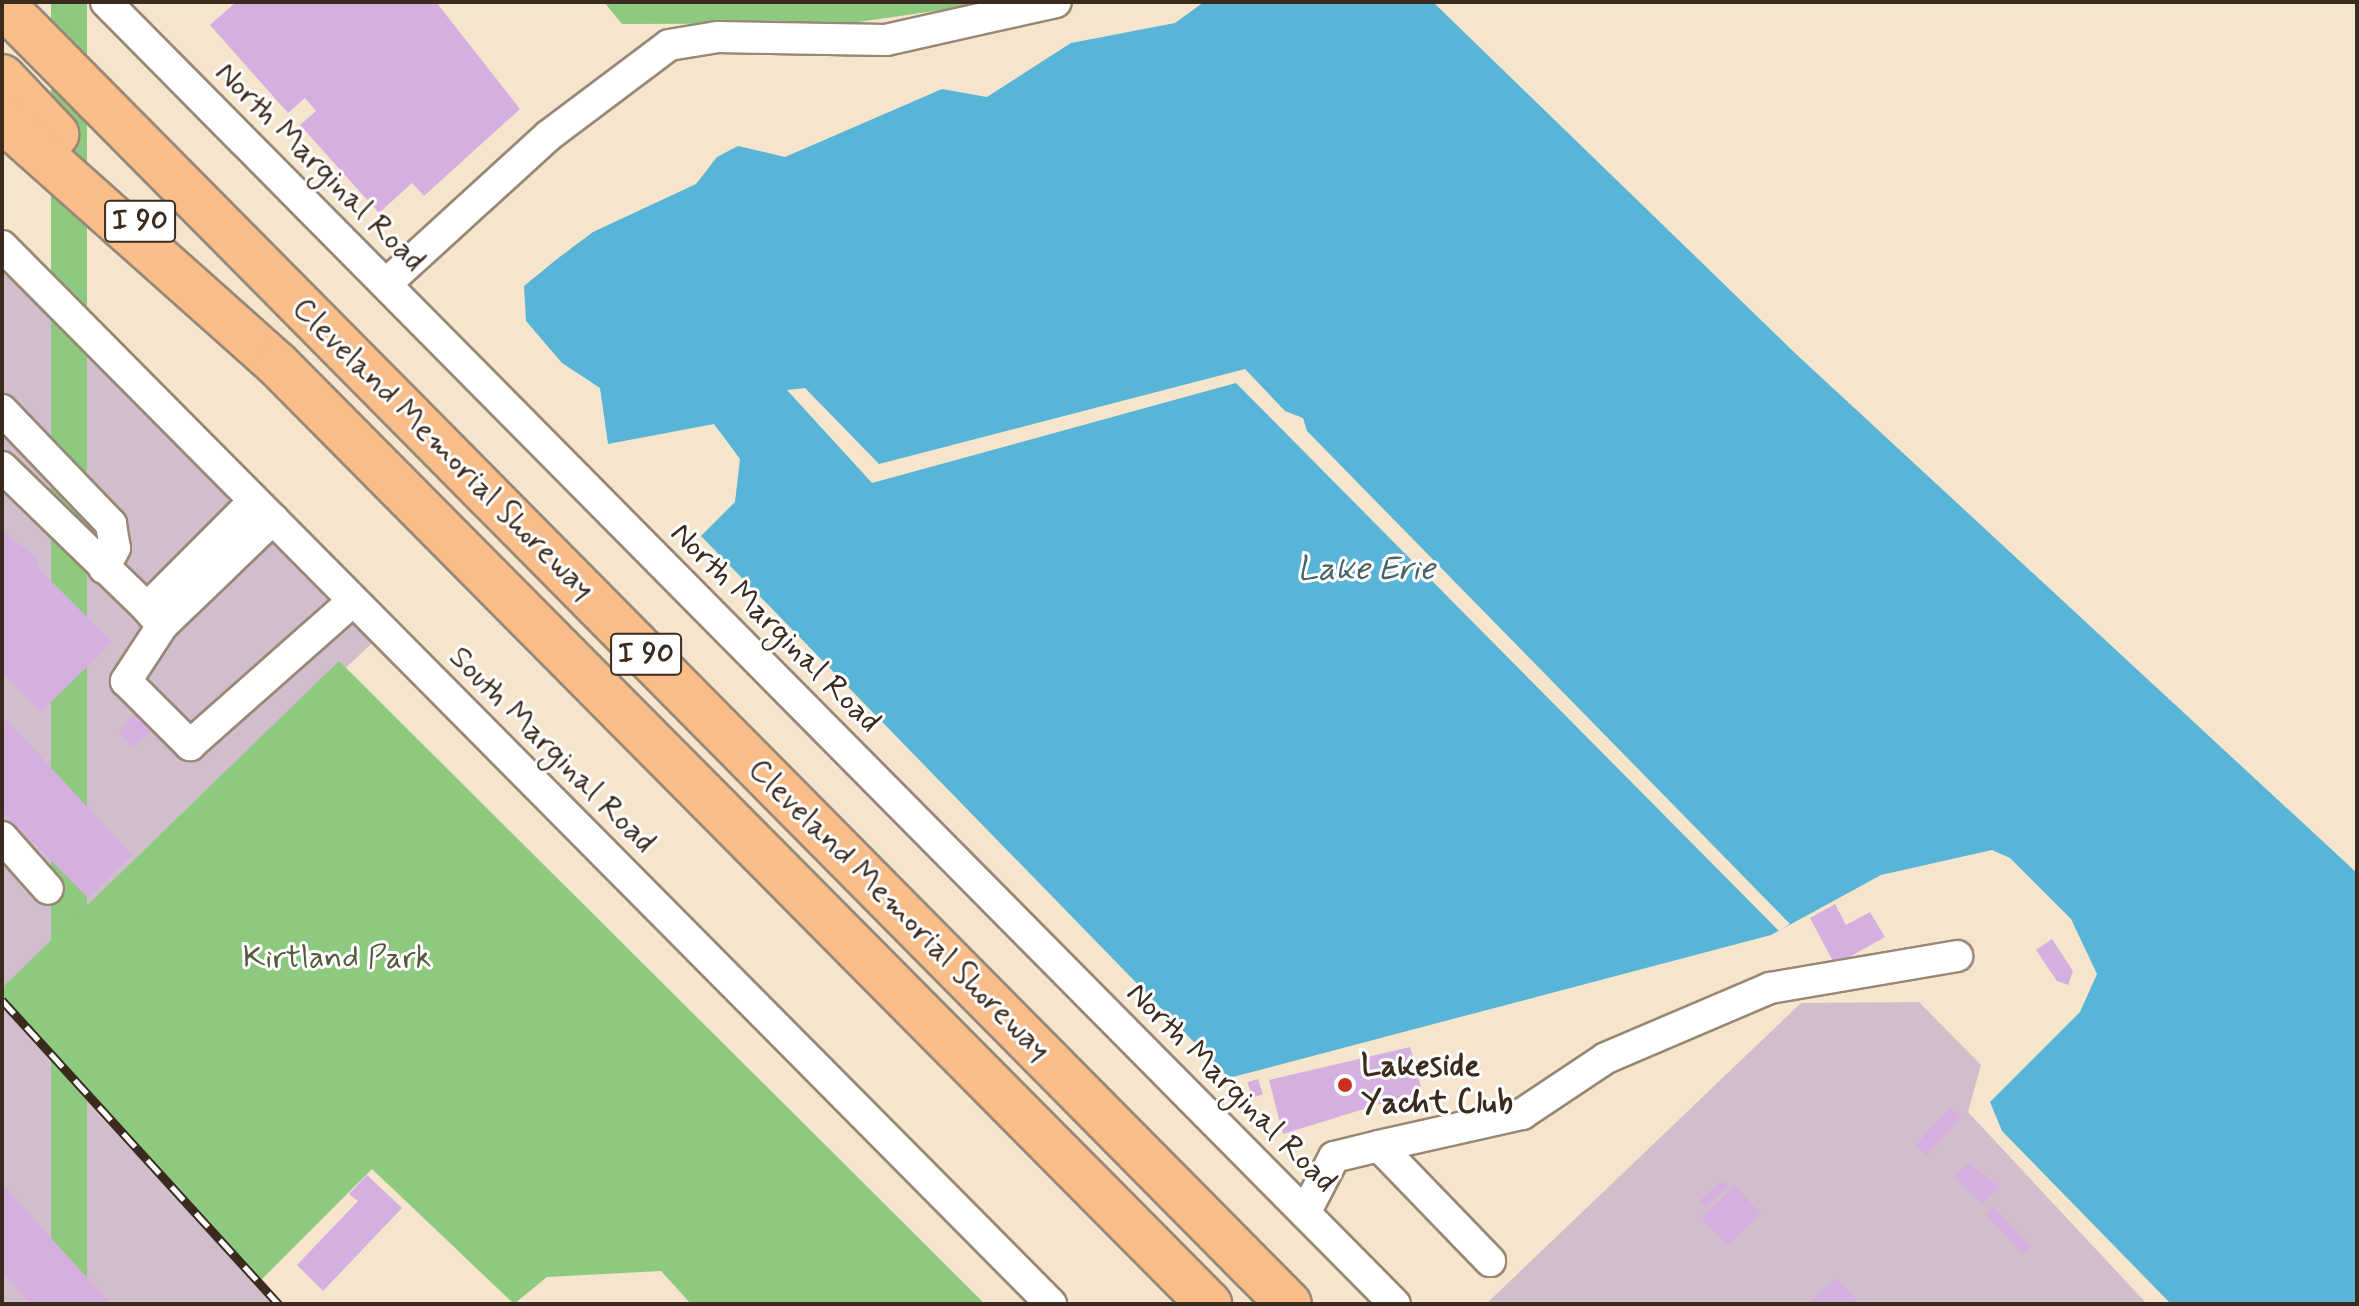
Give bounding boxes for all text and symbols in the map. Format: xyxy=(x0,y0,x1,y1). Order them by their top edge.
street label: North Marginal Road xyxy=(207,54,433,280)
road number: I 90 xyxy=(104,195,176,247)
street label: Cleveland Memorial Shoreway xyxy=(283,289,603,609)
street label: North Marginal Road xyxy=(662,515,888,741)
water label: Lake Erie xyxy=(1296,550,1436,590)
road number: I 90 xyxy=(610,628,682,680)
street label: South Marginal Road xyxy=(441,639,663,861)
street label: Cleveland Memorial Shoreway xyxy=(739,750,1059,1070)
park label: Kirtland Park xyxy=(243,939,431,977)
street label: North Marginal Road xyxy=(1118,975,1344,1201)
place label: Lakeside Yacht Club xyxy=(1361,1048,1520,1123)
marker: Lakeside Yacht Club xyxy=(1336,1076,1354,1094)

